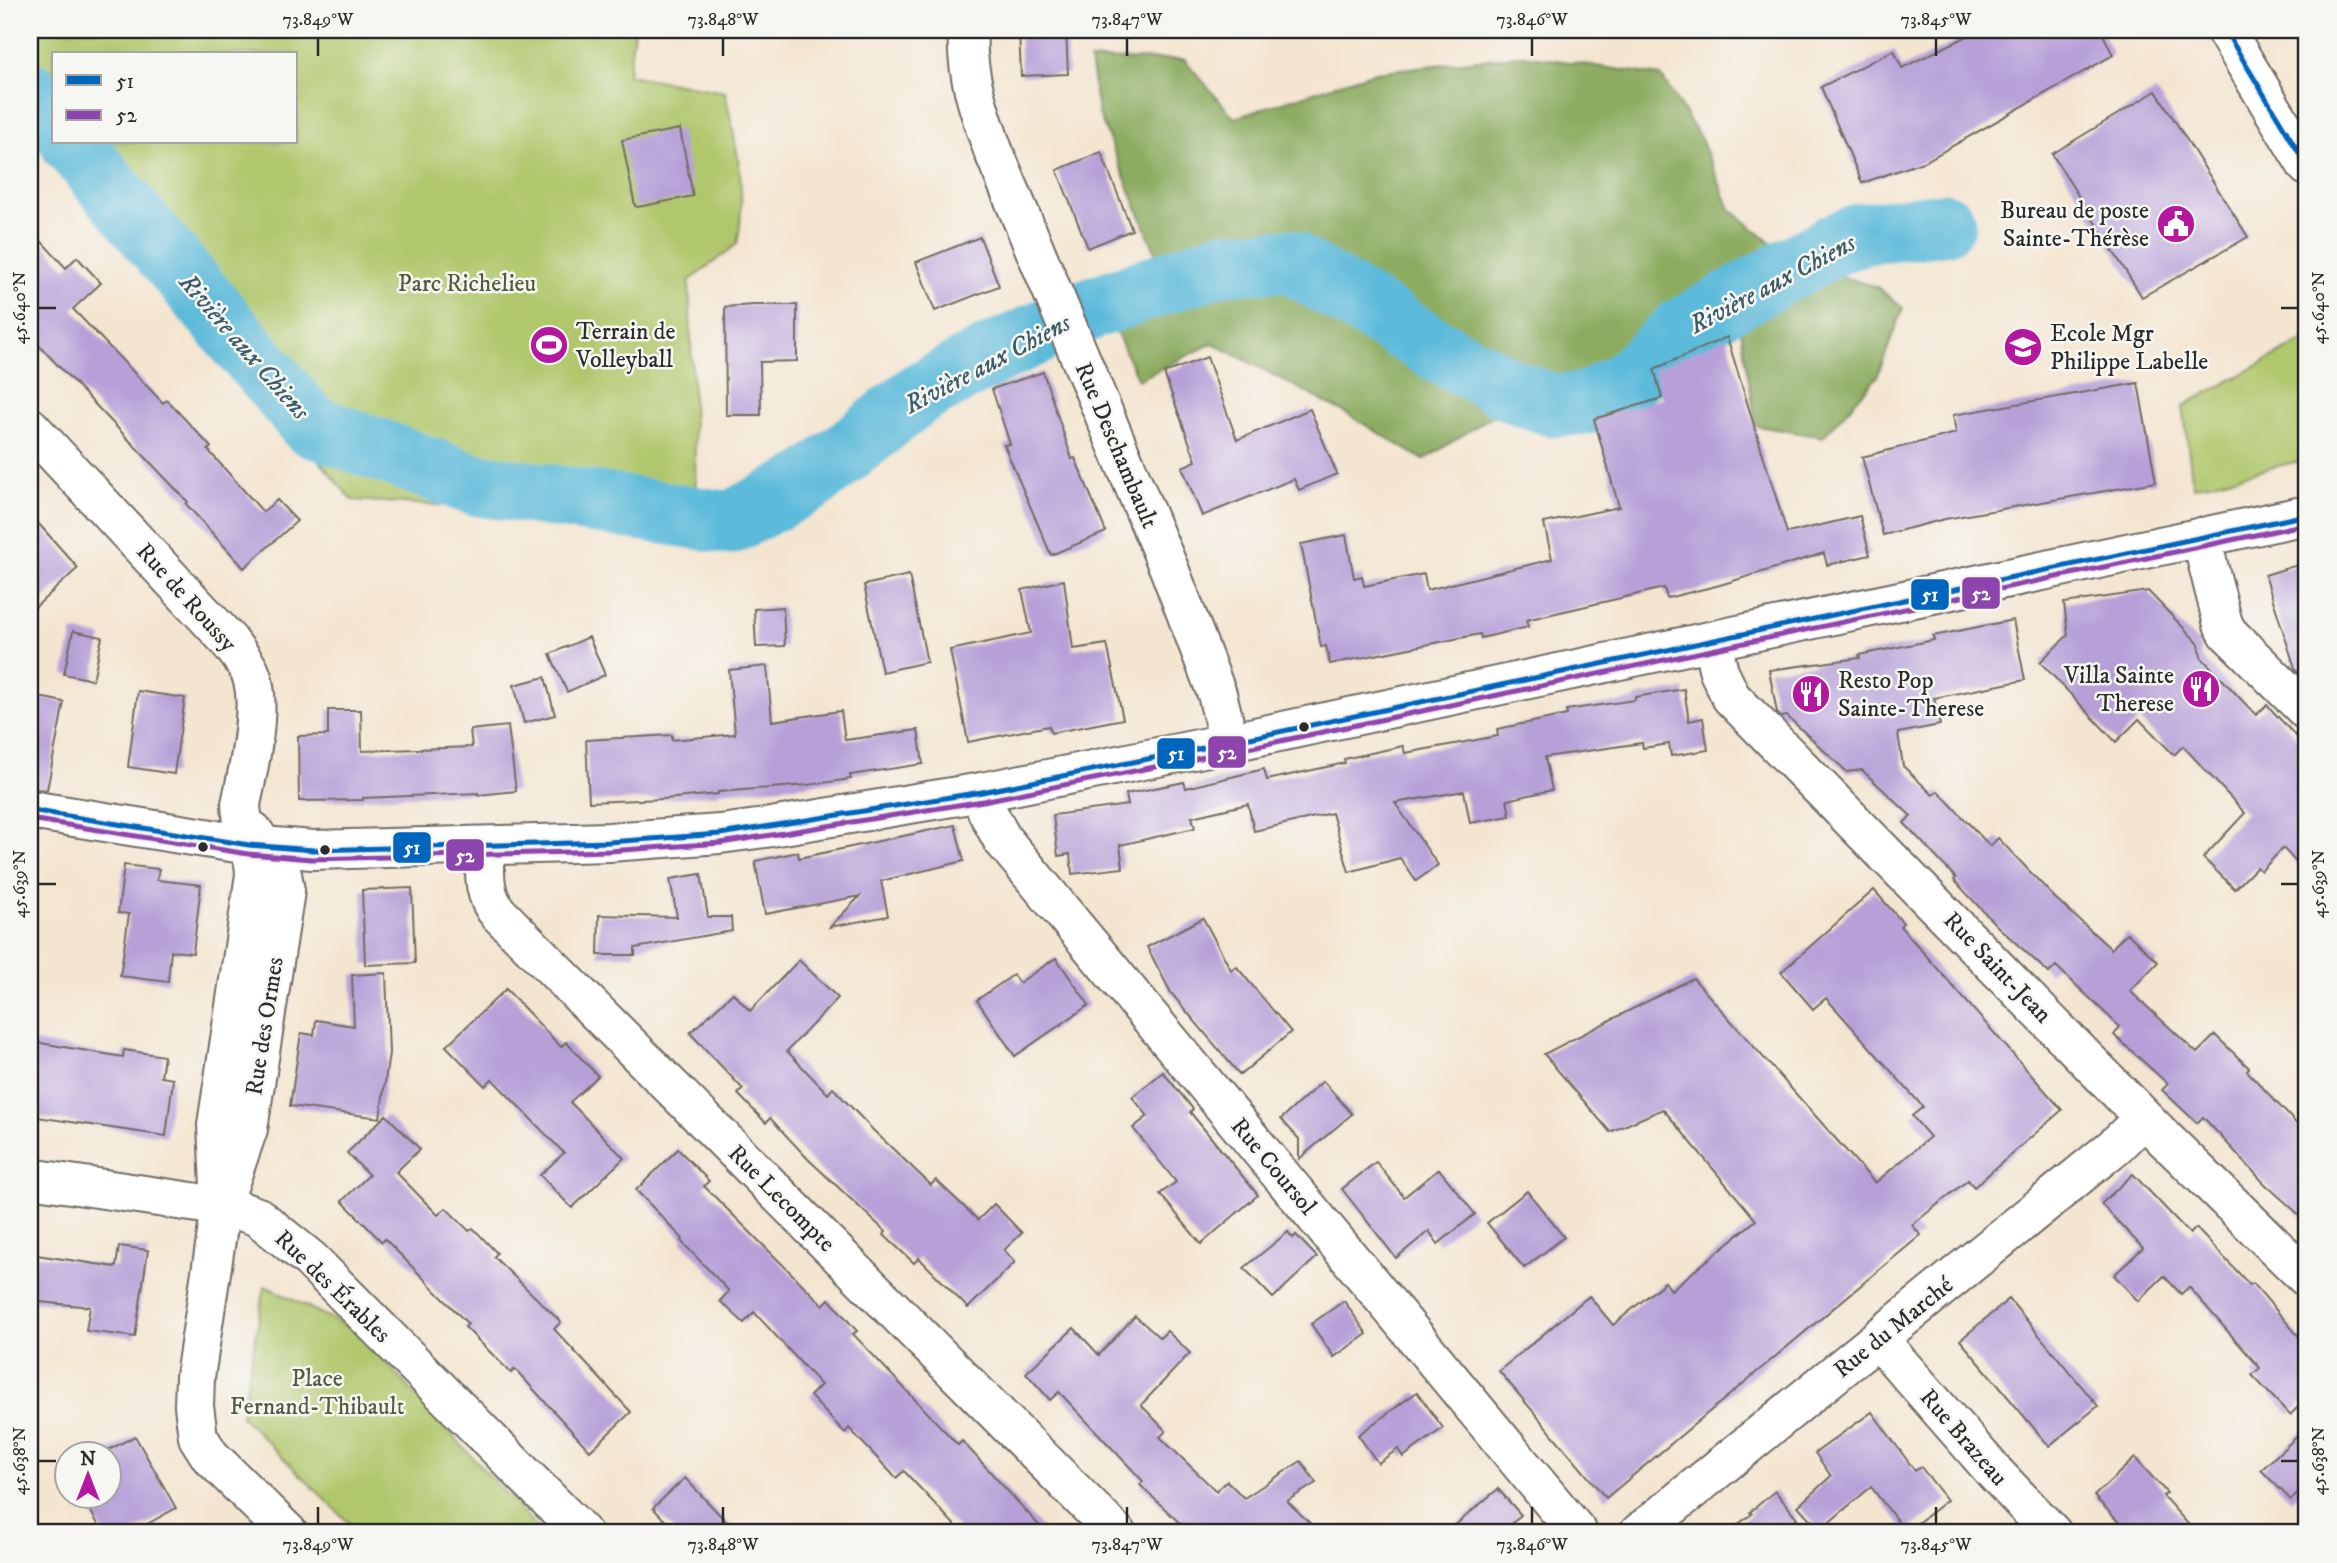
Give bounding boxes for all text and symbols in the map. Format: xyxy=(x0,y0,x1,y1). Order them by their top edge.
text: 73.849°W xyxy=(282,9,354,31)
text: 73.848°W xyxy=(687,9,759,31)
text: 73.847°W xyxy=(1092,9,1163,31)
text: 73.846°W xyxy=(1496,9,1568,31)
text: 73.845°W xyxy=(1901,9,1972,31)
legend xyxy=(52,52,298,144)
text: 51 xyxy=(116,69,134,95)
text: 52 xyxy=(116,103,137,129)
place label: Bureau de poste Sainte-Thérèse xyxy=(2000,196,2149,254)
public building icon: Bureau de poste Sainte-Thérèse xyxy=(2155,203,2197,245)
water label: Rivière aux Chiens xyxy=(1683,226,1863,342)
water label: Rivière aux Chiens xyxy=(170,266,317,428)
park label: Parc Richelieu xyxy=(398,269,536,299)
text: 45.640°N xyxy=(9,271,31,344)
text: 45.640°N xyxy=(2308,271,2330,344)
water label: Rivière aux Chiens xyxy=(898,306,1078,422)
place label: Terrain de Volleyball xyxy=(575,317,676,375)
place label: Ecole Mgr Philippe Labelle xyxy=(2050,319,2208,377)
sports icon: Terrain de Volleyball xyxy=(528,324,570,366)
school or university icon: Ecole Mgr Philippe Labelle xyxy=(2002,326,2044,368)
street label: Rue Deschambault xyxy=(1068,358,1165,533)
street label: Rue de Roussy xyxy=(130,537,243,659)
line badge: 52 xyxy=(1961,576,2001,610)
line badge: 51 xyxy=(1910,578,1950,611)
text: 52 xyxy=(1971,583,1991,606)
text: 51 xyxy=(1921,584,1938,607)
place label: Villa Sainte Therese xyxy=(2063,661,2174,719)
place label: Resto Pop Sainte-Therese xyxy=(1838,666,1984,724)
restaurant icon: Villa Sainte Therese xyxy=(2180,668,2222,710)
restaurant icon: Resto Pop Sainte-Therese xyxy=(1790,673,1832,715)
unlabelled marker xyxy=(1297,720,1311,734)
line badge: 52 xyxy=(1207,735,1247,769)
line badge: 51 xyxy=(1156,737,1196,770)
text: 52 xyxy=(1217,742,1237,765)
text: 51 xyxy=(1167,743,1184,766)
line badge: 51 xyxy=(392,831,432,864)
text: 51 xyxy=(403,837,420,860)
line badge: 52 xyxy=(445,838,485,872)
unlabelled marker xyxy=(196,840,210,854)
unlabelled marker xyxy=(318,843,332,857)
text: 52 xyxy=(455,845,475,868)
text: 45.639°N xyxy=(9,850,31,918)
text: 45.639°N xyxy=(2308,850,2330,918)
street label: Rue Saint-Jean xyxy=(1937,906,2058,1030)
street label: Rue des Ormes xyxy=(239,955,291,1097)
street label: Rue Coursol xyxy=(1224,1112,1323,1222)
street label: Rue Lecompte xyxy=(721,1139,841,1259)
street label: Rue des Érables xyxy=(268,1224,397,1350)
street label: Rue du Marché xyxy=(1828,1270,1959,1385)
park label: Place Fernand-Thibault xyxy=(230,1364,405,1422)
street label: Rue Brazeau xyxy=(1913,1383,2014,1492)
text: 45.638°N xyxy=(9,1427,31,1495)
text: 45.638°N xyxy=(2308,1427,2330,1495)
north arrow xyxy=(52,1440,122,1510)
text: N xyxy=(80,1448,96,1471)
text: 73.849°W xyxy=(282,1534,354,1556)
text: 73.848°W xyxy=(687,1534,759,1556)
text: 73.847°W xyxy=(1092,1534,1163,1556)
text: 73.846°W xyxy=(1496,1534,1568,1556)
text: 73.845°W xyxy=(1901,1534,1972,1556)

